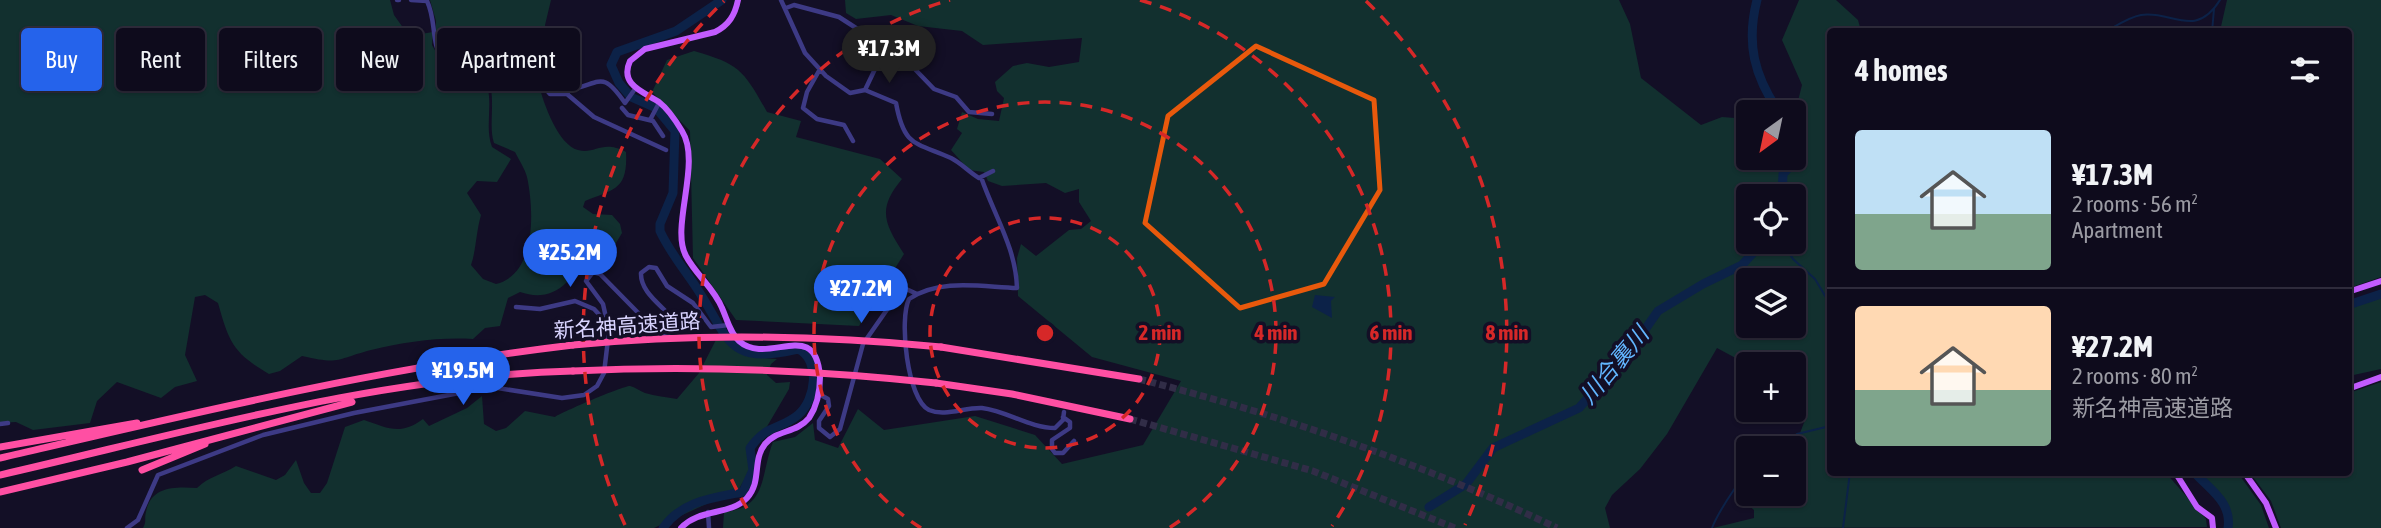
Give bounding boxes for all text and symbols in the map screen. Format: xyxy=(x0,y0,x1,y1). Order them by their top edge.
pin: ¥17.3M xyxy=(832,25,946,85)
chip: Buy xyxy=(21,28,102,91)
chip: Rent xyxy=(116,28,205,91)
chip: Filters xyxy=(219,28,322,91)
chip: New xyxy=(336,28,423,91)
chip: Apartment xyxy=(437,28,580,91)
text: ¥17.3M xyxy=(858,35,920,61)
icon: filters xyxy=(2286,51,2324,89)
text: 4 homes xyxy=(1855,53,1948,87)
north arrow xyxy=(1736,100,1806,170)
map controls xyxy=(1736,100,1806,506)
text: ¥17.3M xyxy=(2072,157,2153,191)
icon: home xyxy=(1911,158,1995,242)
button: locate xyxy=(1736,184,1806,254)
text: 2 rooms · 56 m² xyxy=(2072,191,2198,217)
text: Apartment xyxy=(2072,217,2163,243)
pin: ¥25.2M xyxy=(513,230,627,289)
text: ¥25.2M xyxy=(539,239,601,265)
pin: ¥27.2M xyxy=(804,266,918,325)
button: layers xyxy=(1736,268,1806,338)
text: ¥27.2M xyxy=(830,275,892,301)
street label: 新名神高速道路 xyxy=(553,308,701,342)
water label: 川合裏川 xyxy=(1574,319,1655,409)
text: 2 min xyxy=(1139,320,1181,344)
text: 4 min xyxy=(1254,320,1297,344)
text: 6 min xyxy=(1370,320,1412,344)
text: 8 min xyxy=(1486,320,1528,344)
centre of rings xyxy=(1033,321,1057,345)
text: ¥27.2M xyxy=(2072,329,2153,363)
icon: home xyxy=(1911,334,1995,418)
pin: ¥19.5M xyxy=(406,348,520,407)
button: + xyxy=(1736,352,1806,422)
text: ¥19.5M xyxy=(432,357,494,383)
text: 2 rooms · 80 m² xyxy=(2072,363,2198,389)
text: 新名神高速道路 xyxy=(2072,395,2233,421)
button: − xyxy=(1736,436,1806,506)

